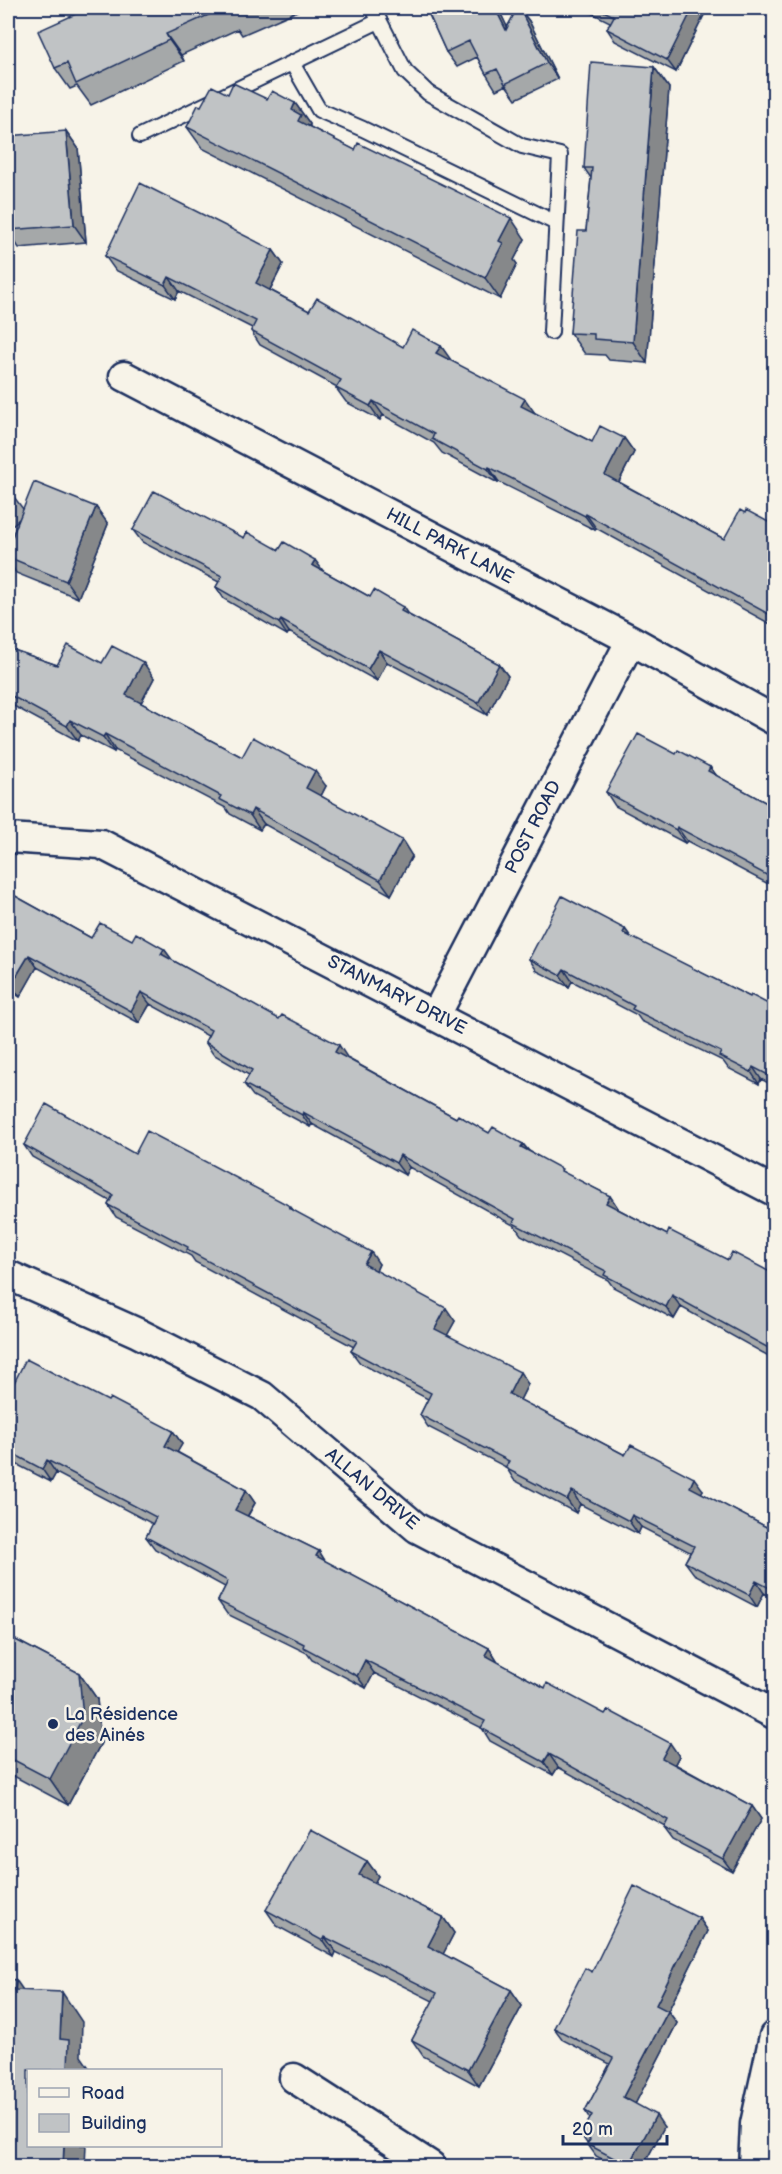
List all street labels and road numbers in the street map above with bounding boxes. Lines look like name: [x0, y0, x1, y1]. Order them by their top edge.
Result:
street label: HILL PARK LANE: [383, 504, 517, 589]
street label: POST ROAD: [501, 777, 565, 877]
street label: STANMARY DRIVE: [324, 951, 470, 1039]
street label: ALLAN DRIVE: [321, 1444, 423, 1534]

